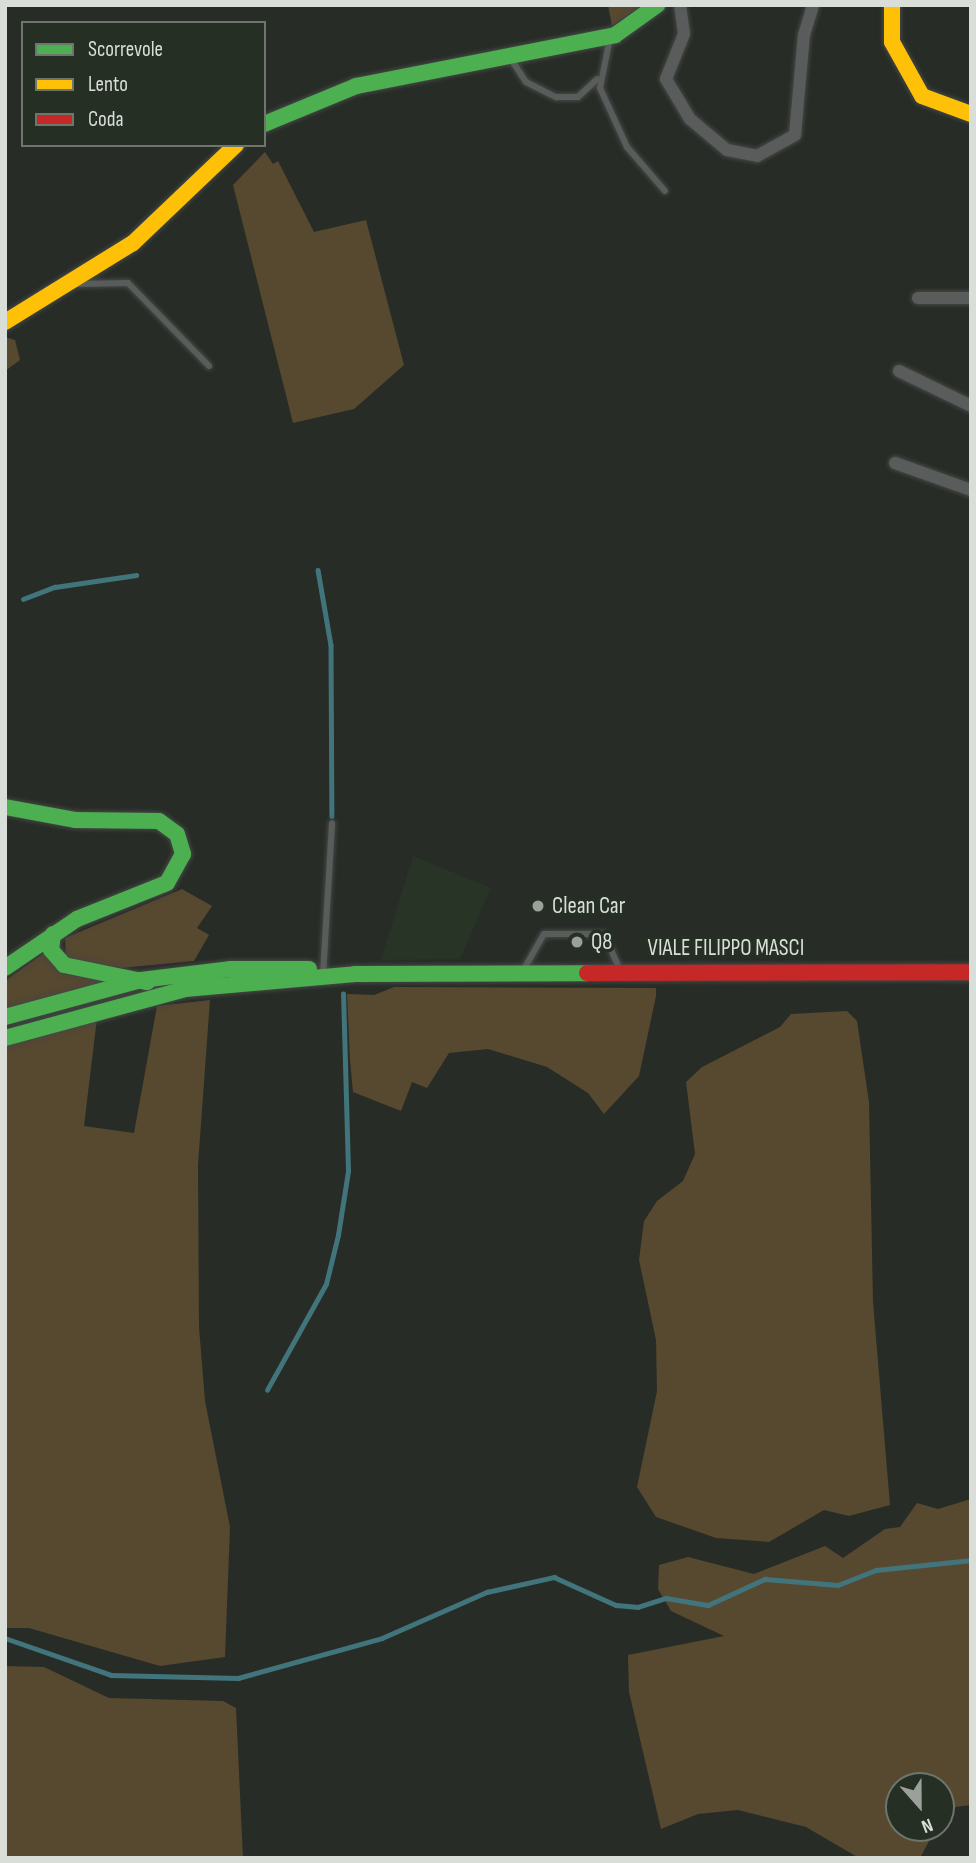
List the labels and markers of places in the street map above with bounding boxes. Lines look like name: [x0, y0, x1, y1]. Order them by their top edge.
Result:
place label: Clean Car: [552, 892, 625, 920]
marker: Clean Car: [530, 898, 546, 914]
place label: Q8: [591, 928, 612, 956]
marker: Q8: [569, 934, 585, 950]

